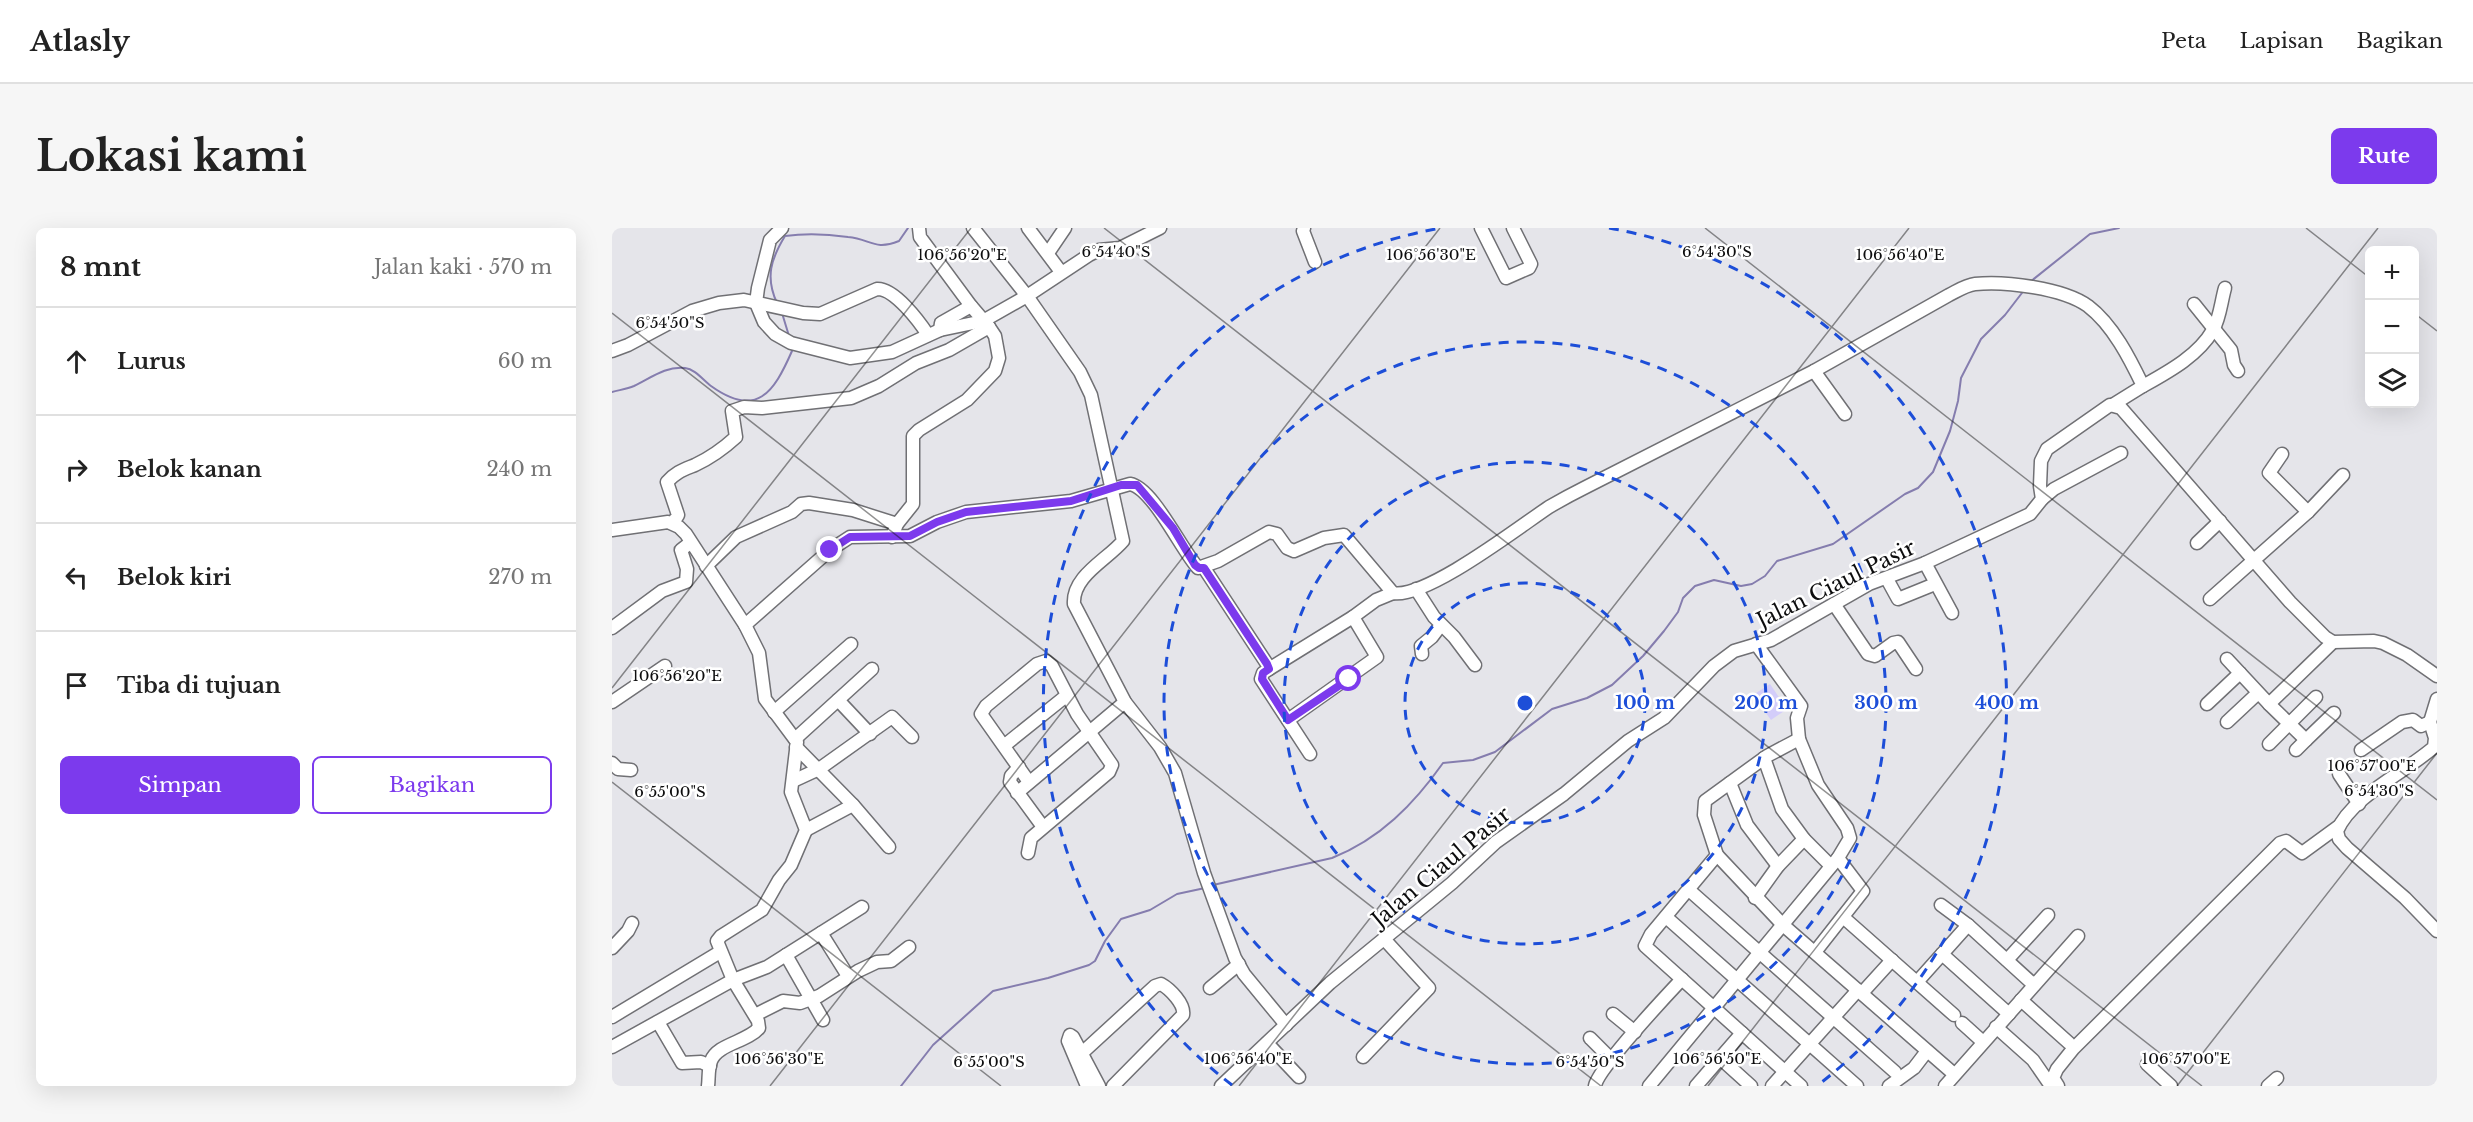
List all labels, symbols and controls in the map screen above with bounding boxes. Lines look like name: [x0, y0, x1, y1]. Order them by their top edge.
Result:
text: Atlasly: [30, 24, 130, 59]
text: Peta: [2161, 28, 2207, 54]
text: Lapisan: [2240, 28, 2323, 54]
text: Bagikan: [2356, 28, 2443, 54]
button: Rute: [2331, 128, 2437, 184]
text: Lokasi kami: [36, 130, 307, 182]
text: 6°54'40"S: [1082, 242, 1150, 261]
text: 6°54'30"S: [1682, 242, 1752, 261]
text: 106°56'20"E: [917, 245, 1007, 264]
text: 106°56'30"E: [1386, 245, 1476, 264]
text: 106°56'40"E: [1856, 245, 1944, 264]
map controls: [2365, 246, 2419, 408]
button: +: [2365, 246, 2419, 300]
text: 8 mnt: [60, 251, 141, 283]
text: Jalan kaki · 570 m: [374, 255, 552, 279]
button: −: [2365, 300, 2419, 354]
text: 6°54'50"S: [636, 313, 704, 332]
icon: ahead: [60, 345, 93, 378]
text: Lurus: [117, 348, 186, 375]
text: 60 m: [498, 349, 552, 373]
button: layers: [2365, 354, 2419, 408]
icon: right: [60, 453, 93, 486]
text: Belok kanan: [117, 456, 262, 483]
text: 240 m: [487, 457, 552, 481]
street label: Jalan Ciaul Pasir: [1750, 534, 1920, 635]
route end: [816, 536, 842, 562]
icon: left: [60, 561, 93, 594]
text: Belok kiri: [117, 564, 231, 591]
text: 270 m: [488, 565, 552, 589]
route start: [1335, 665, 1361, 691]
text: 106°56'20"E: [632, 666, 722, 685]
icon: arrive: [60, 669, 93, 702]
text: Tiba di tujuan: [117, 672, 281, 699]
text: 100 m: [1615, 692, 1675, 714]
text: 200 m: [1734, 692, 1798, 714]
text: 300 m: [1854, 692, 1918, 714]
text: 400 m: [1975, 692, 2039, 714]
centre of rings: [1515, 693, 1535, 713]
button: Simpan: [60, 756, 300, 814]
button: Bagikan: [312, 756, 552, 814]
text: 106°57'00"E: [2327, 756, 2417, 775]
text: 6°54'30"S: [2344, 781, 2414, 800]
text: 6°55'00"S: [634, 782, 706, 801]
street label: Jalan Ciaul Pasir: [1364, 801, 1516, 935]
text: 106°56'30"E: [734, 1049, 824, 1068]
text: 106°56'40"E: [1204, 1049, 1292, 1068]
text: 106°56'50"E: [1673, 1049, 1761, 1068]
text: 106°57'00"E: [2141, 1049, 2231, 1068]
text: 6°55'00"S: [953, 1052, 1025, 1071]
text: 6°54'50"S: [1556, 1052, 1624, 1071]

